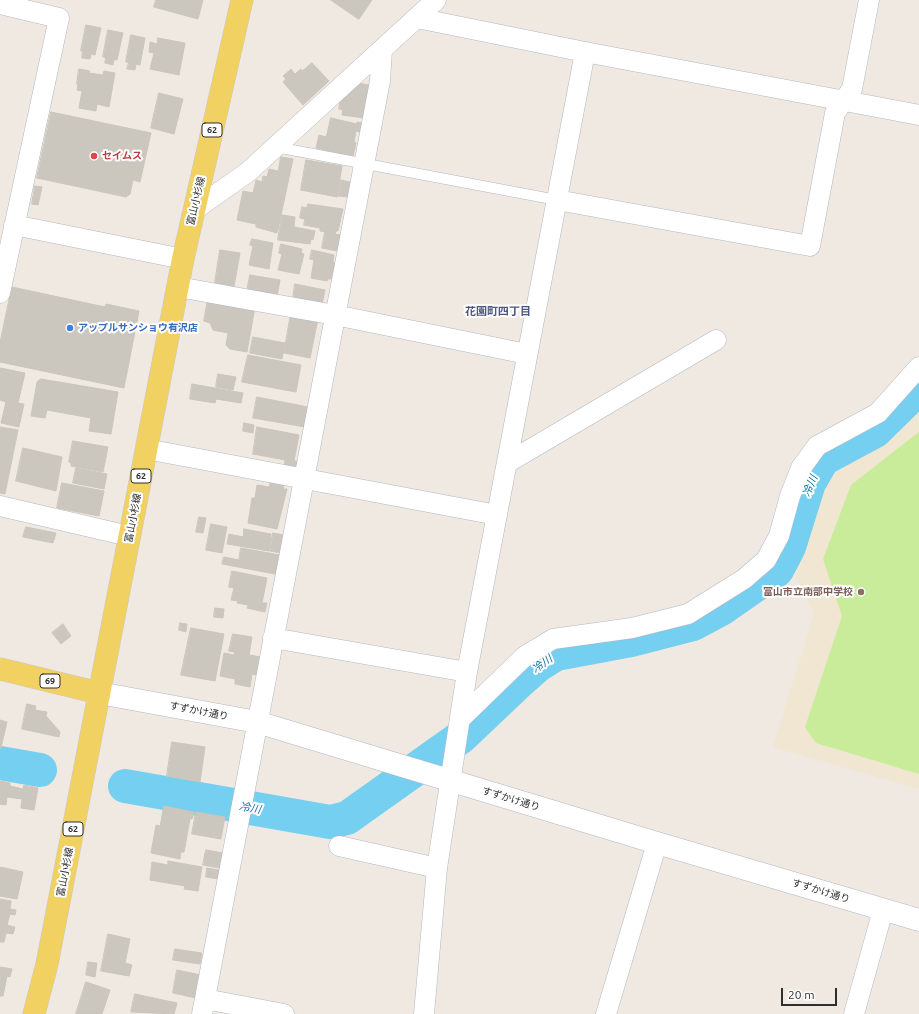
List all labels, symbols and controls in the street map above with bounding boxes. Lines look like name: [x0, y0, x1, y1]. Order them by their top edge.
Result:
road number: 62: [202, 123, 222, 137]
place label: セイムス: [102, 150, 142, 162]
marker: セイムス: [89, 151, 99, 161]
street label: 富山小杉線: [185, 175, 207, 227]
district label: 花園町四丁目: [465, 304, 531, 318]
place label: アップルサンショウ有沢店: [78, 322, 198, 334]
marker: アップルサンショウ有沢店: [65, 323, 75, 333]
road number: 62: [131, 469, 151, 483]
water label: 冷川: [800, 473, 820, 499]
street label: 富山小杉線: [122, 492, 144, 544]
place label: 富山市立南部中学校: [763, 586, 853, 598]
marker: 富山市立南部中学校: [856, 587, 866, 597]
water label: 冷川: [529, 652, 555, 676]
road number: 69: [40, 674, 60, 688]
street label: すずかけ通り: [168, 699, 230, 723]
street label: すずかけ通り: [481, 784, 541, 814]
water label: 冷川: [238, 800, 262, 816]
road number: 62: [63, 822, 83, 836]
street label: 富山小杉線: [54, 846, 76, 898]
street label: すずかけ通り: [791, 876, 851, 906]
scale bar: [783, 980, 839, 1006]
text: 20 m: [788, 988, 815, 1001]

